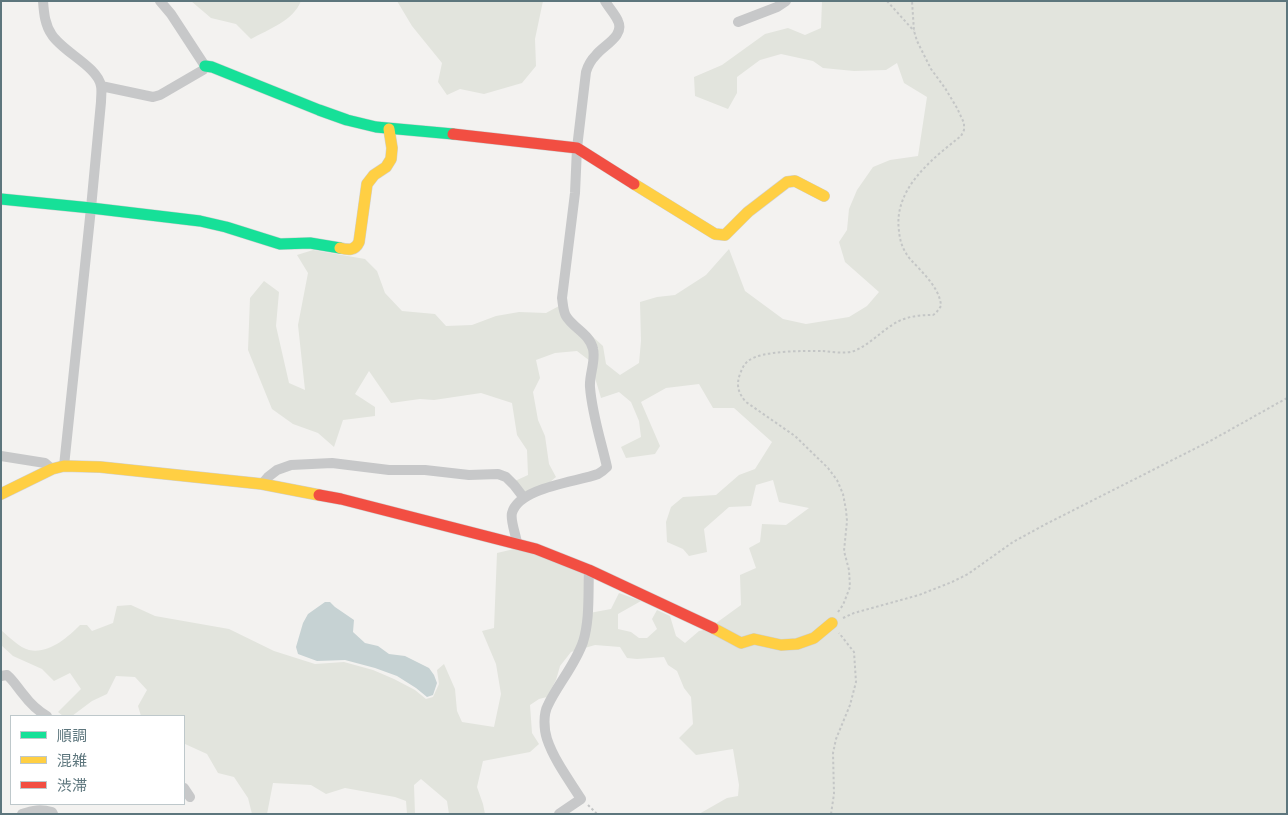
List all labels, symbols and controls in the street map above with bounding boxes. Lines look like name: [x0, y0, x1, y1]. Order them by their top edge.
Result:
legend: [10, 715, 185, 805]
text: 順調: [57, 727, 87, 745]
text: 混雑: [57, 752, 87, 770]
text: 渋滞: [57, 777, 87, 795]

